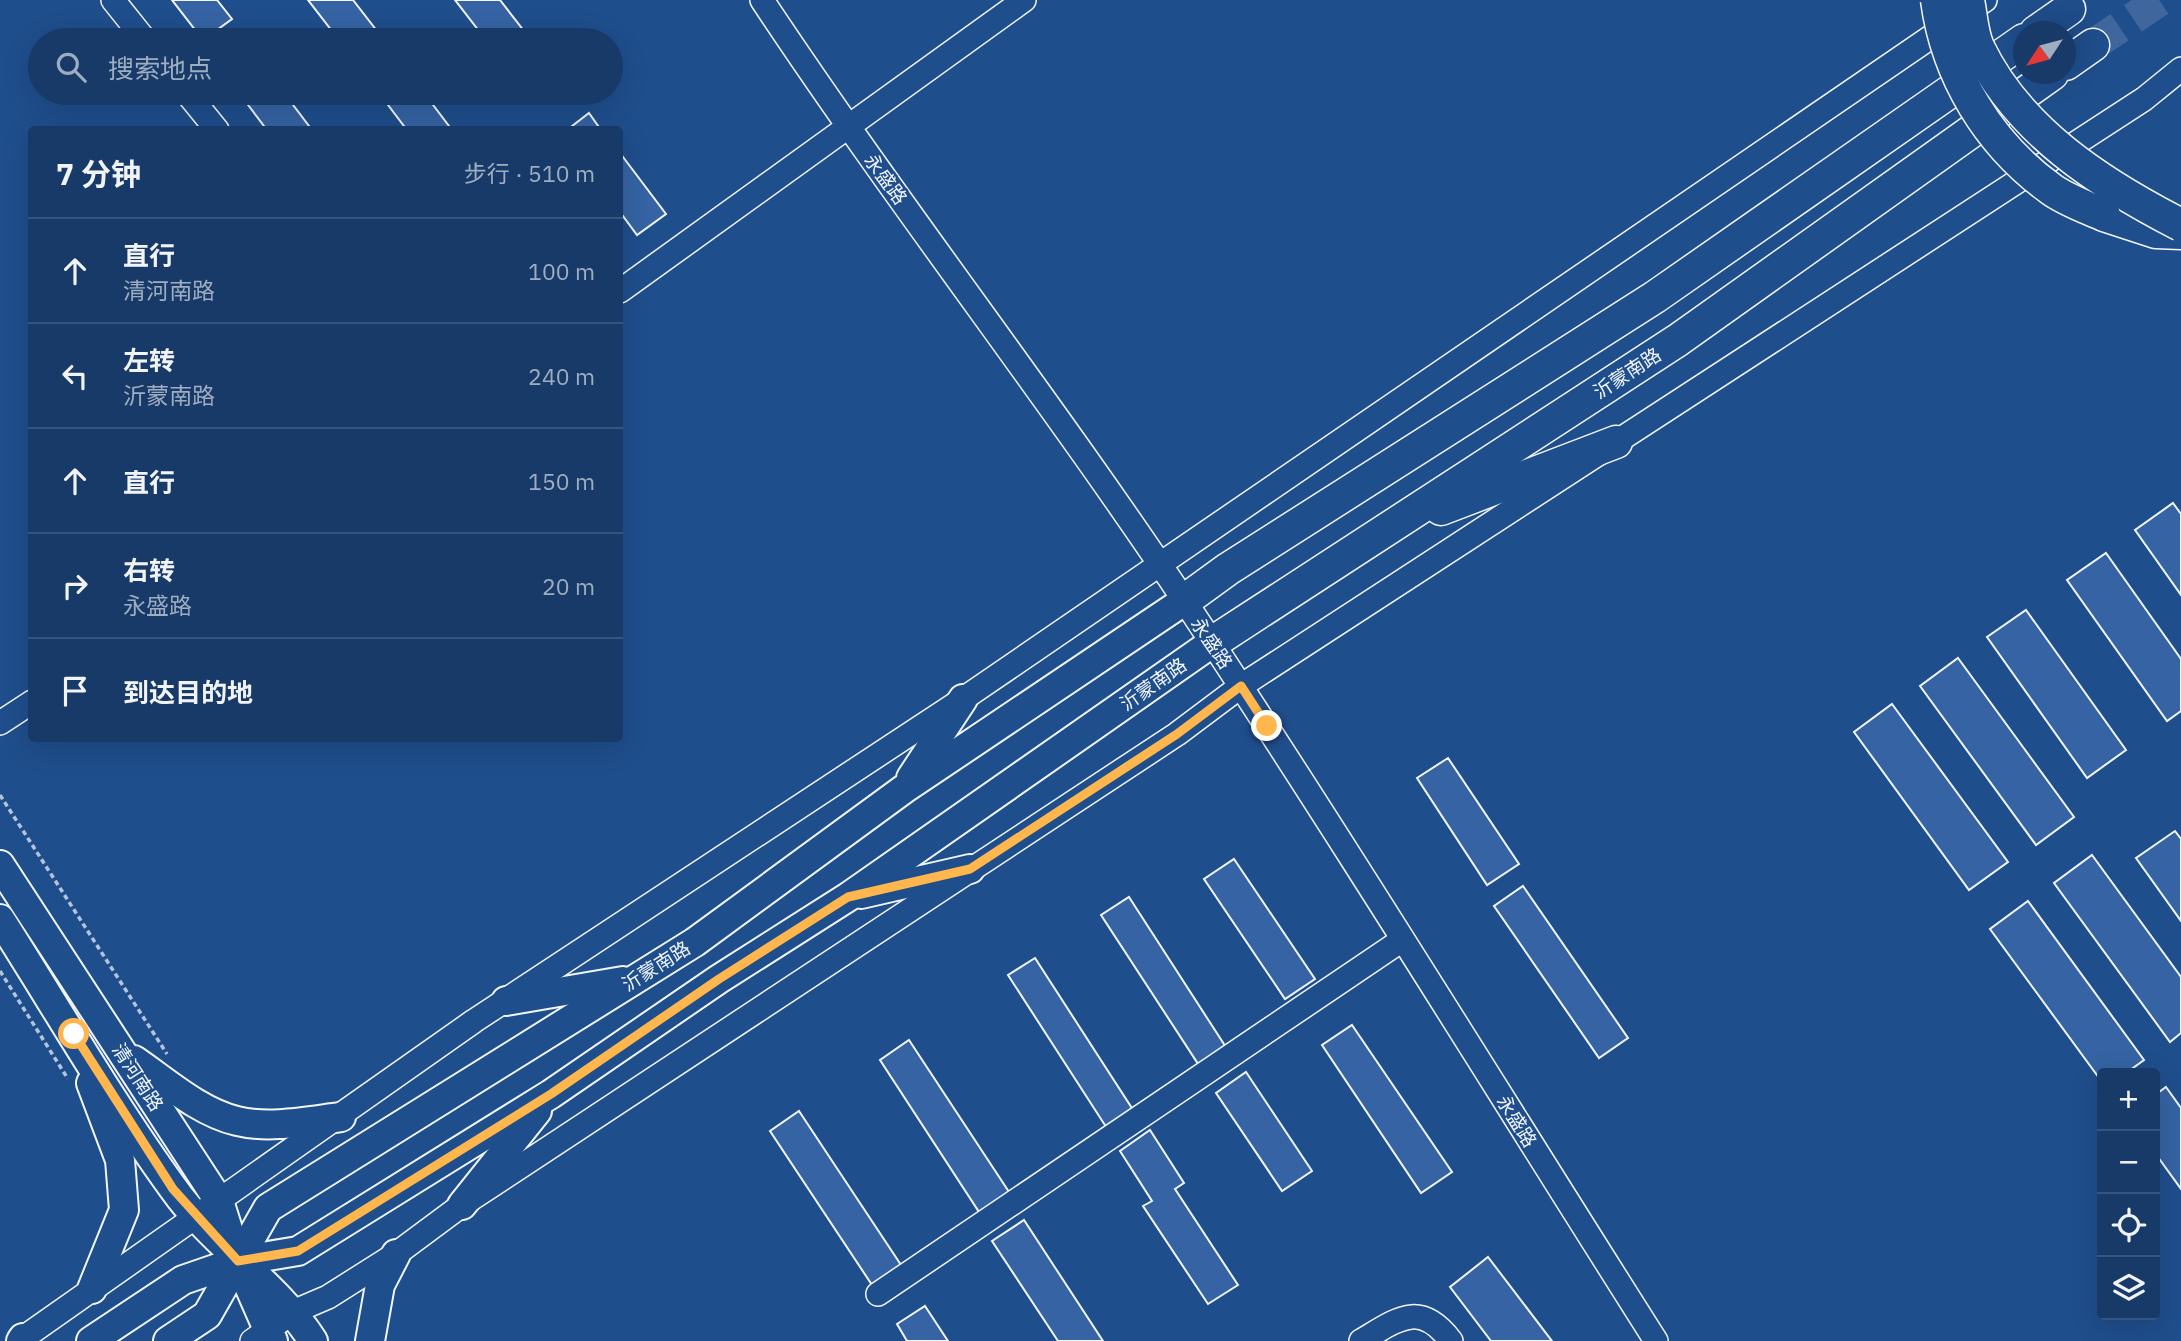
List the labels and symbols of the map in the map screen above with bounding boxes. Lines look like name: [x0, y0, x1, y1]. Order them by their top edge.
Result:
north arrow: [2013, 21, 2076, 84]
street label: 永盛路: [860, 149, 912, 209]
street label: 沂蒙南路: [1589, 342, 1665, 404]
street label: 永盛路: [1186, 613, 1238, 673]
street label: 沂蒙南路: [1115, 652, 1191, 716]
route end: [1251, 710, 1282, 741]
street label: 沂蒙南路: [617, 936, 695, 996]
route start: [58, 1018, 89, 1049]
street label: 清河南路: [107, 1039, 169, 1115]
street label: 永盛路: [1492, 1090, 1542, 1152]

